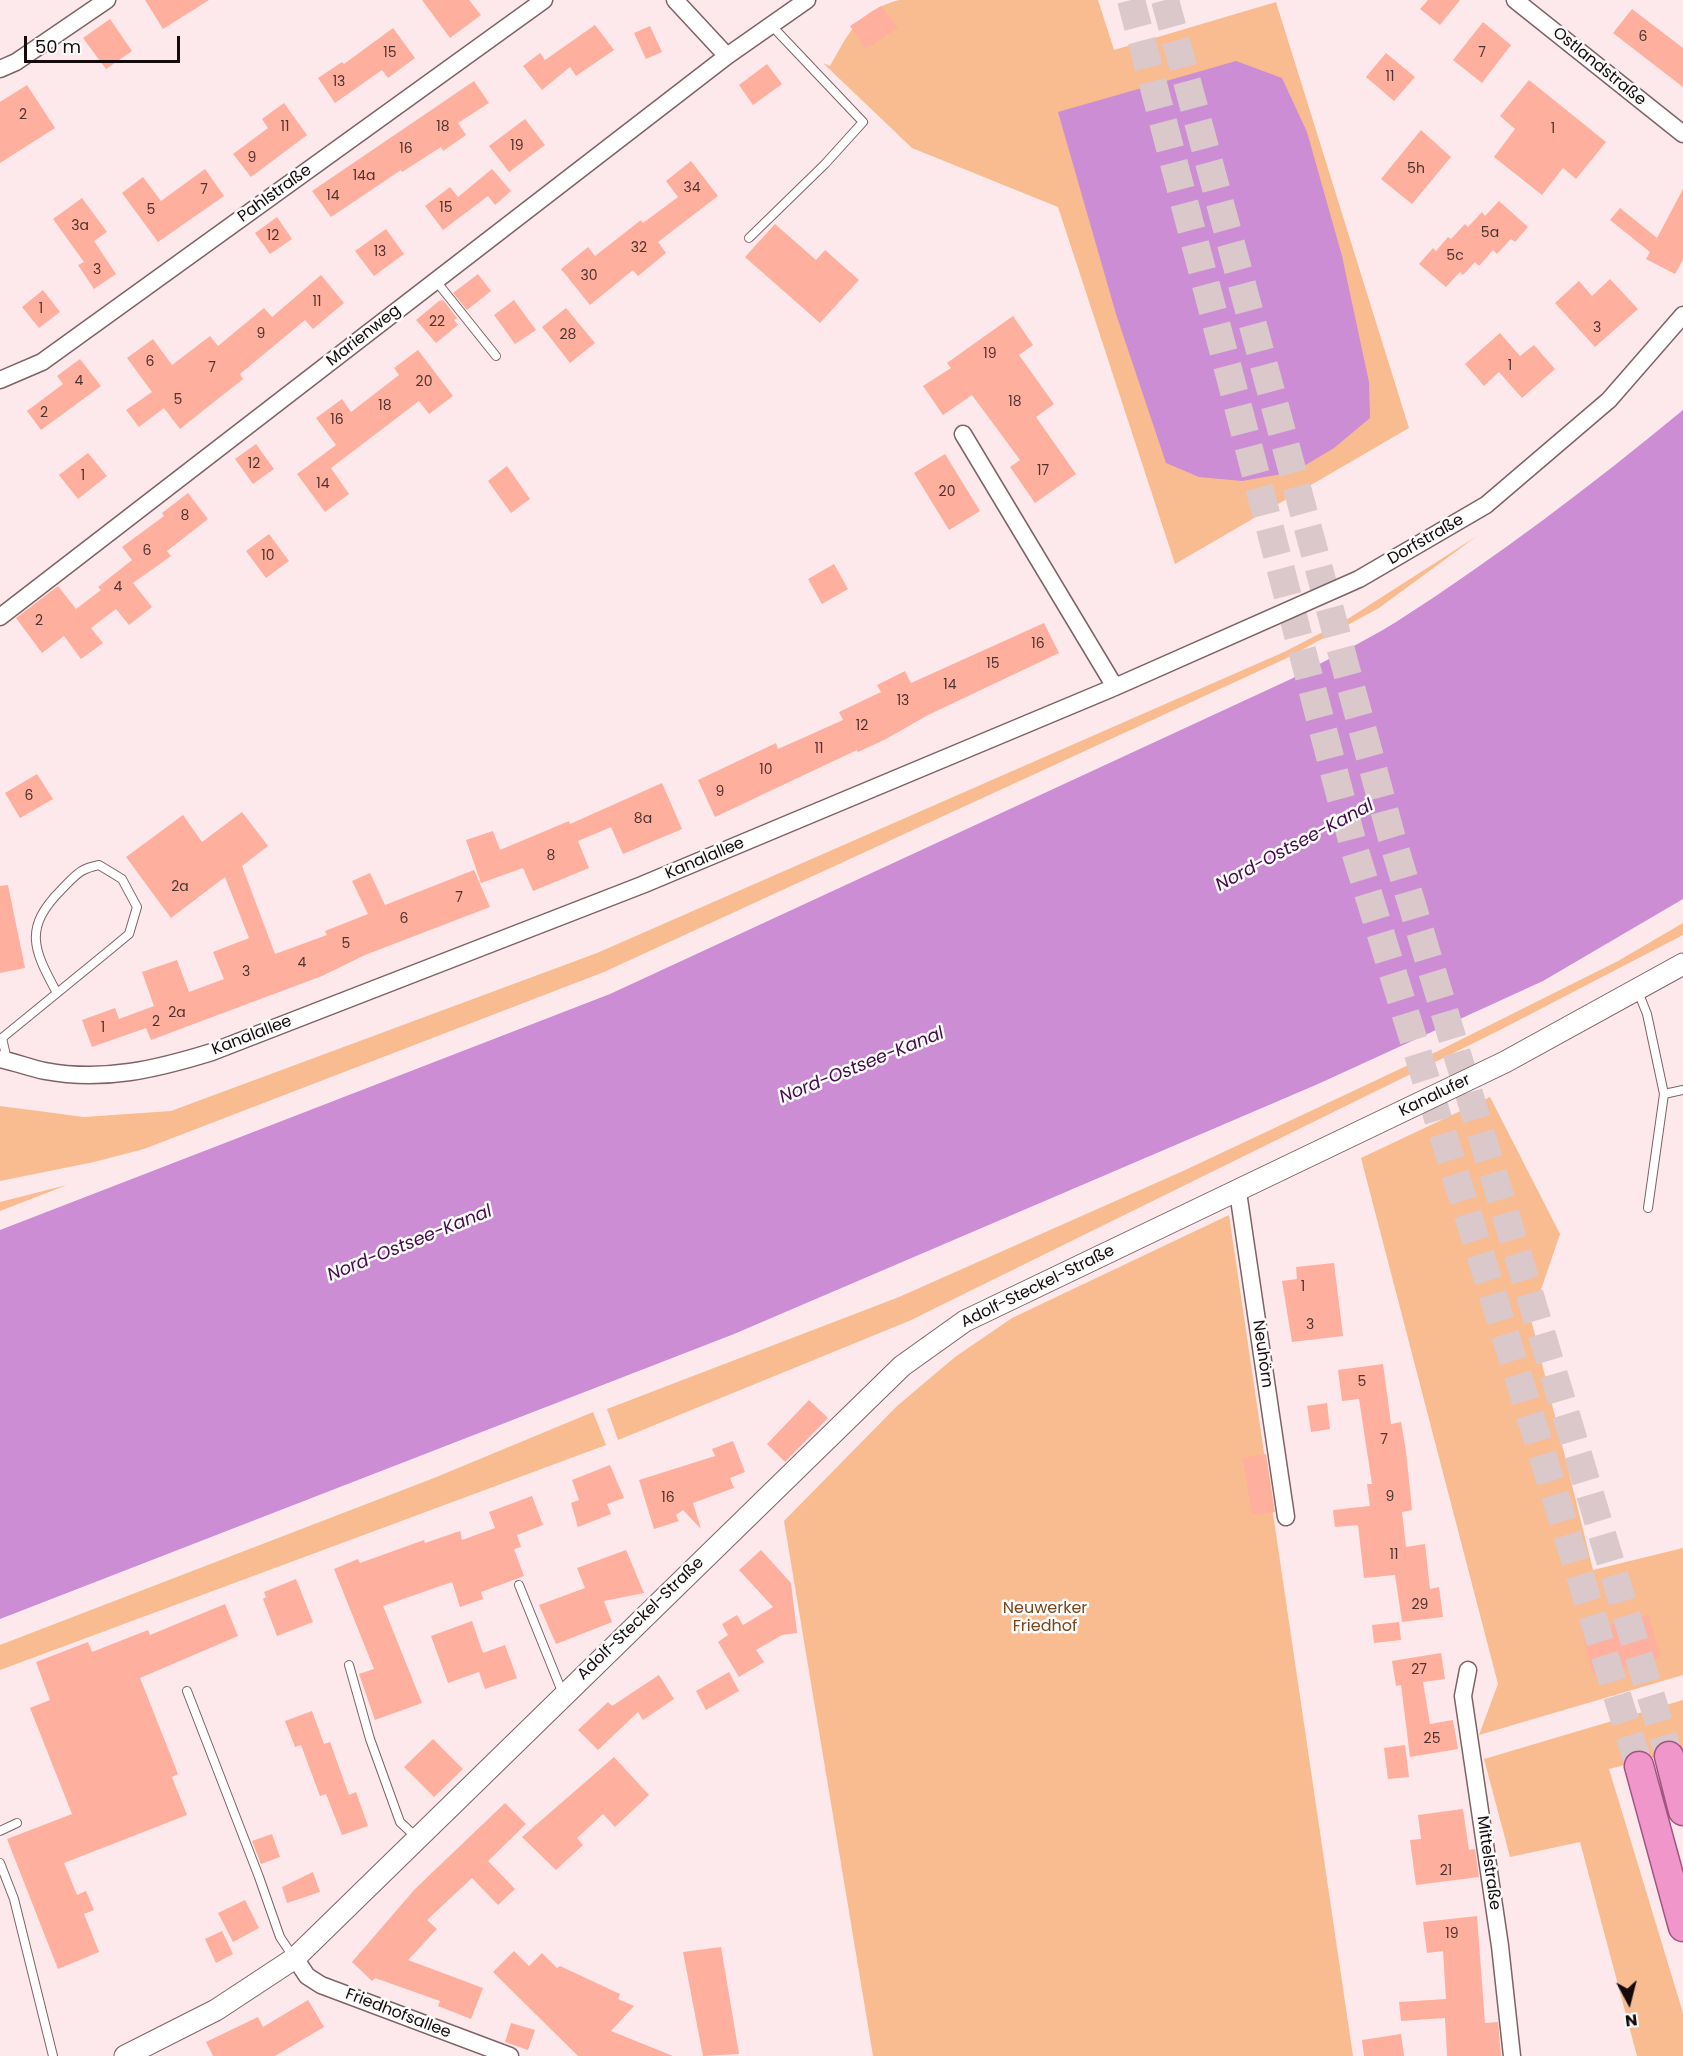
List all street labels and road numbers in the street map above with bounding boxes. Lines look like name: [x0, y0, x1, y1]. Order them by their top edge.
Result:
street label: Ostlandstraße: [1549, 24, 1649, 110]
street label: Pahlstraße: [235, 161, 315, 227]
street label: Marienweg: [323, 301, 405, 371]
street label: Dorfstraße: [1385, 511, 1467, 569]
street label: Kanalallee: [663, 834, 747, 884]
street label: Kanalallee: [209, 1012, 295, 1060]
street label: Kanalufer: [1396, 1071, 1474, 1121]
street label: Adolf-Steckel-Straße: [958, 1241, 1118, 1333]
street label: Neuhörn: [1248, 1319, 1276, 1389]
street label: Adolf-Steckel-Straße: [574, 1554, 708, 1684]
street label: Mittelstraße: [1472, 1815, 1504, 1911]
street label: Friedhofsallee: [343, 1985, 453, 2043]

